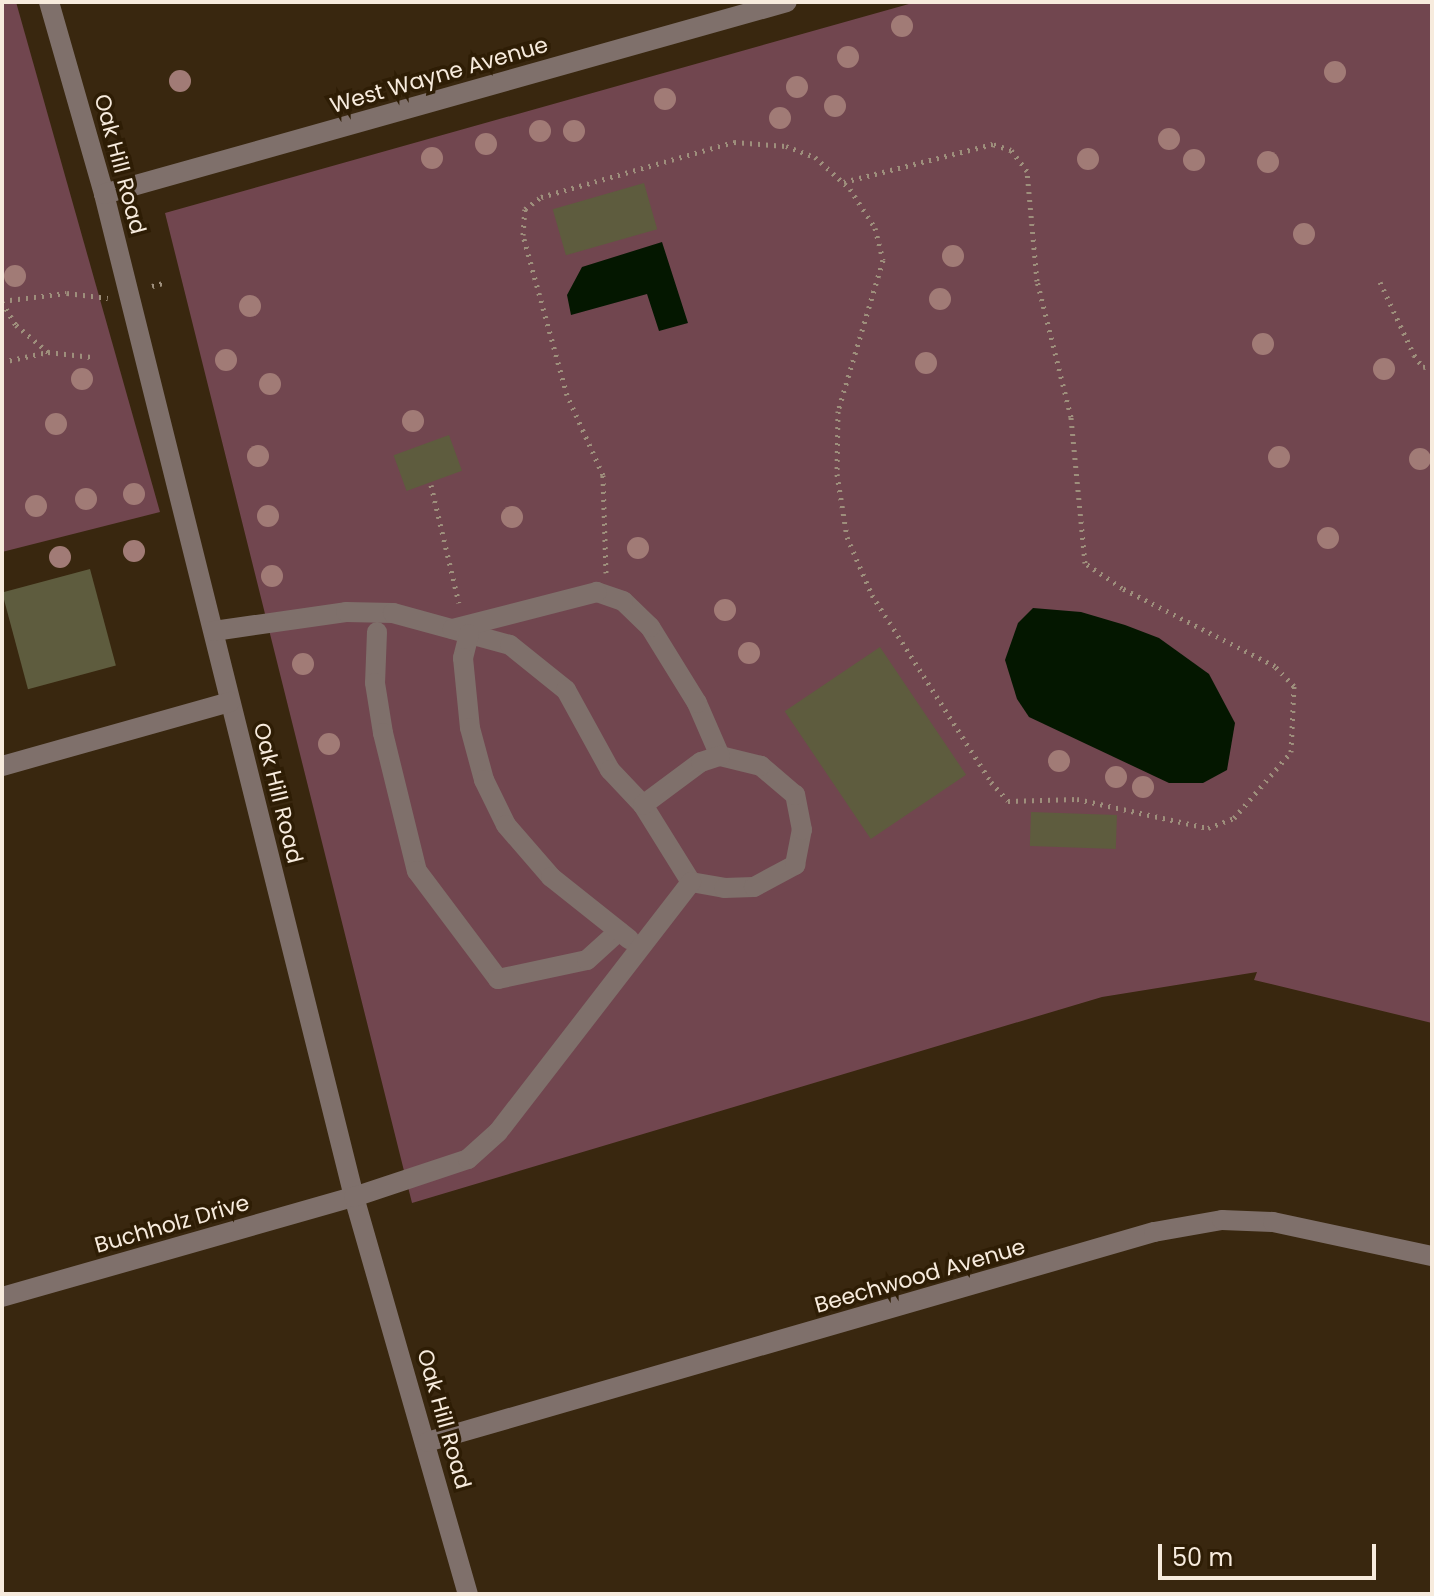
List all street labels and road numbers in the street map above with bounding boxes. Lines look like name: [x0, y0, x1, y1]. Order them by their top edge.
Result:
street label: West Wayne Avenue: [327, 31, 551, 119]
street label: Oak Hill Road: [89, 91, 151, 237]
street label: Oak Hill Road: [248, 720, 308, 866]
street label: Buchholz Drive: [92, 1189, 252, 1259]
street label: Beechwood Avenue: [812, 1233, 1028, 1319]
street label: Oak Hill Road: [411, 1346, 477, 1492]

